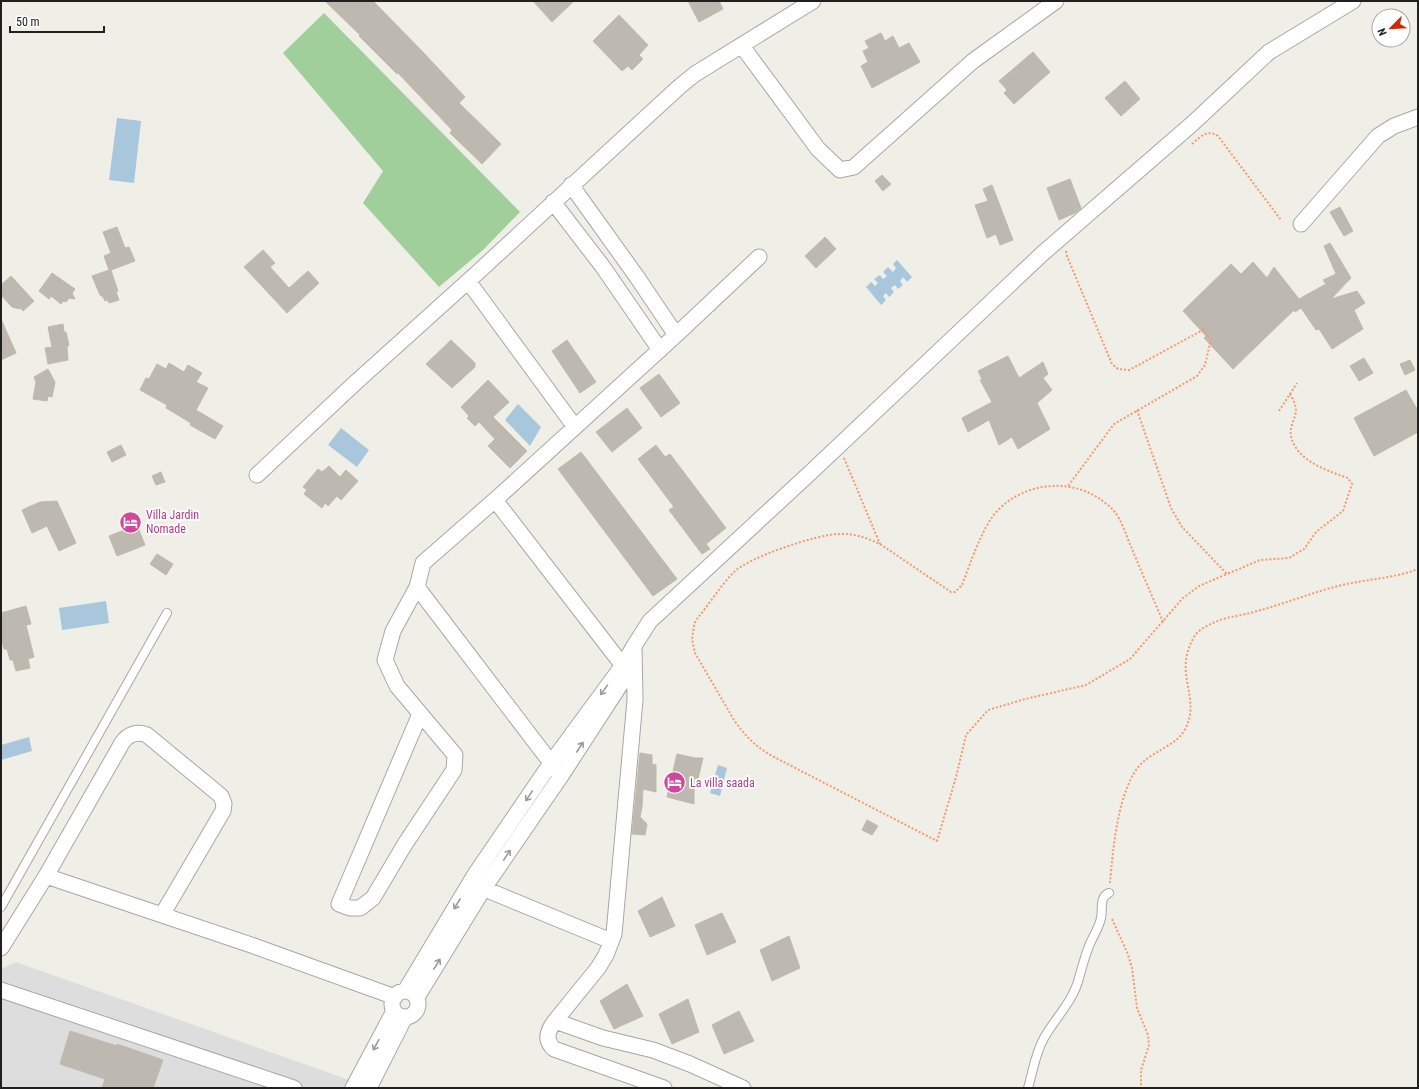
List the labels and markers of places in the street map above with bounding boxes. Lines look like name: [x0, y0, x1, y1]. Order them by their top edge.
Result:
place label: Villa Jardin Nomade: [146, 508, 199, 536]
hotel icon: Villa Jardin Nomade: [117, 509, 143, 535]
hotel icon: La villa saada: [661, 770, 687, 796]
place label: La villa saada: [690, 776, 755, 790]

